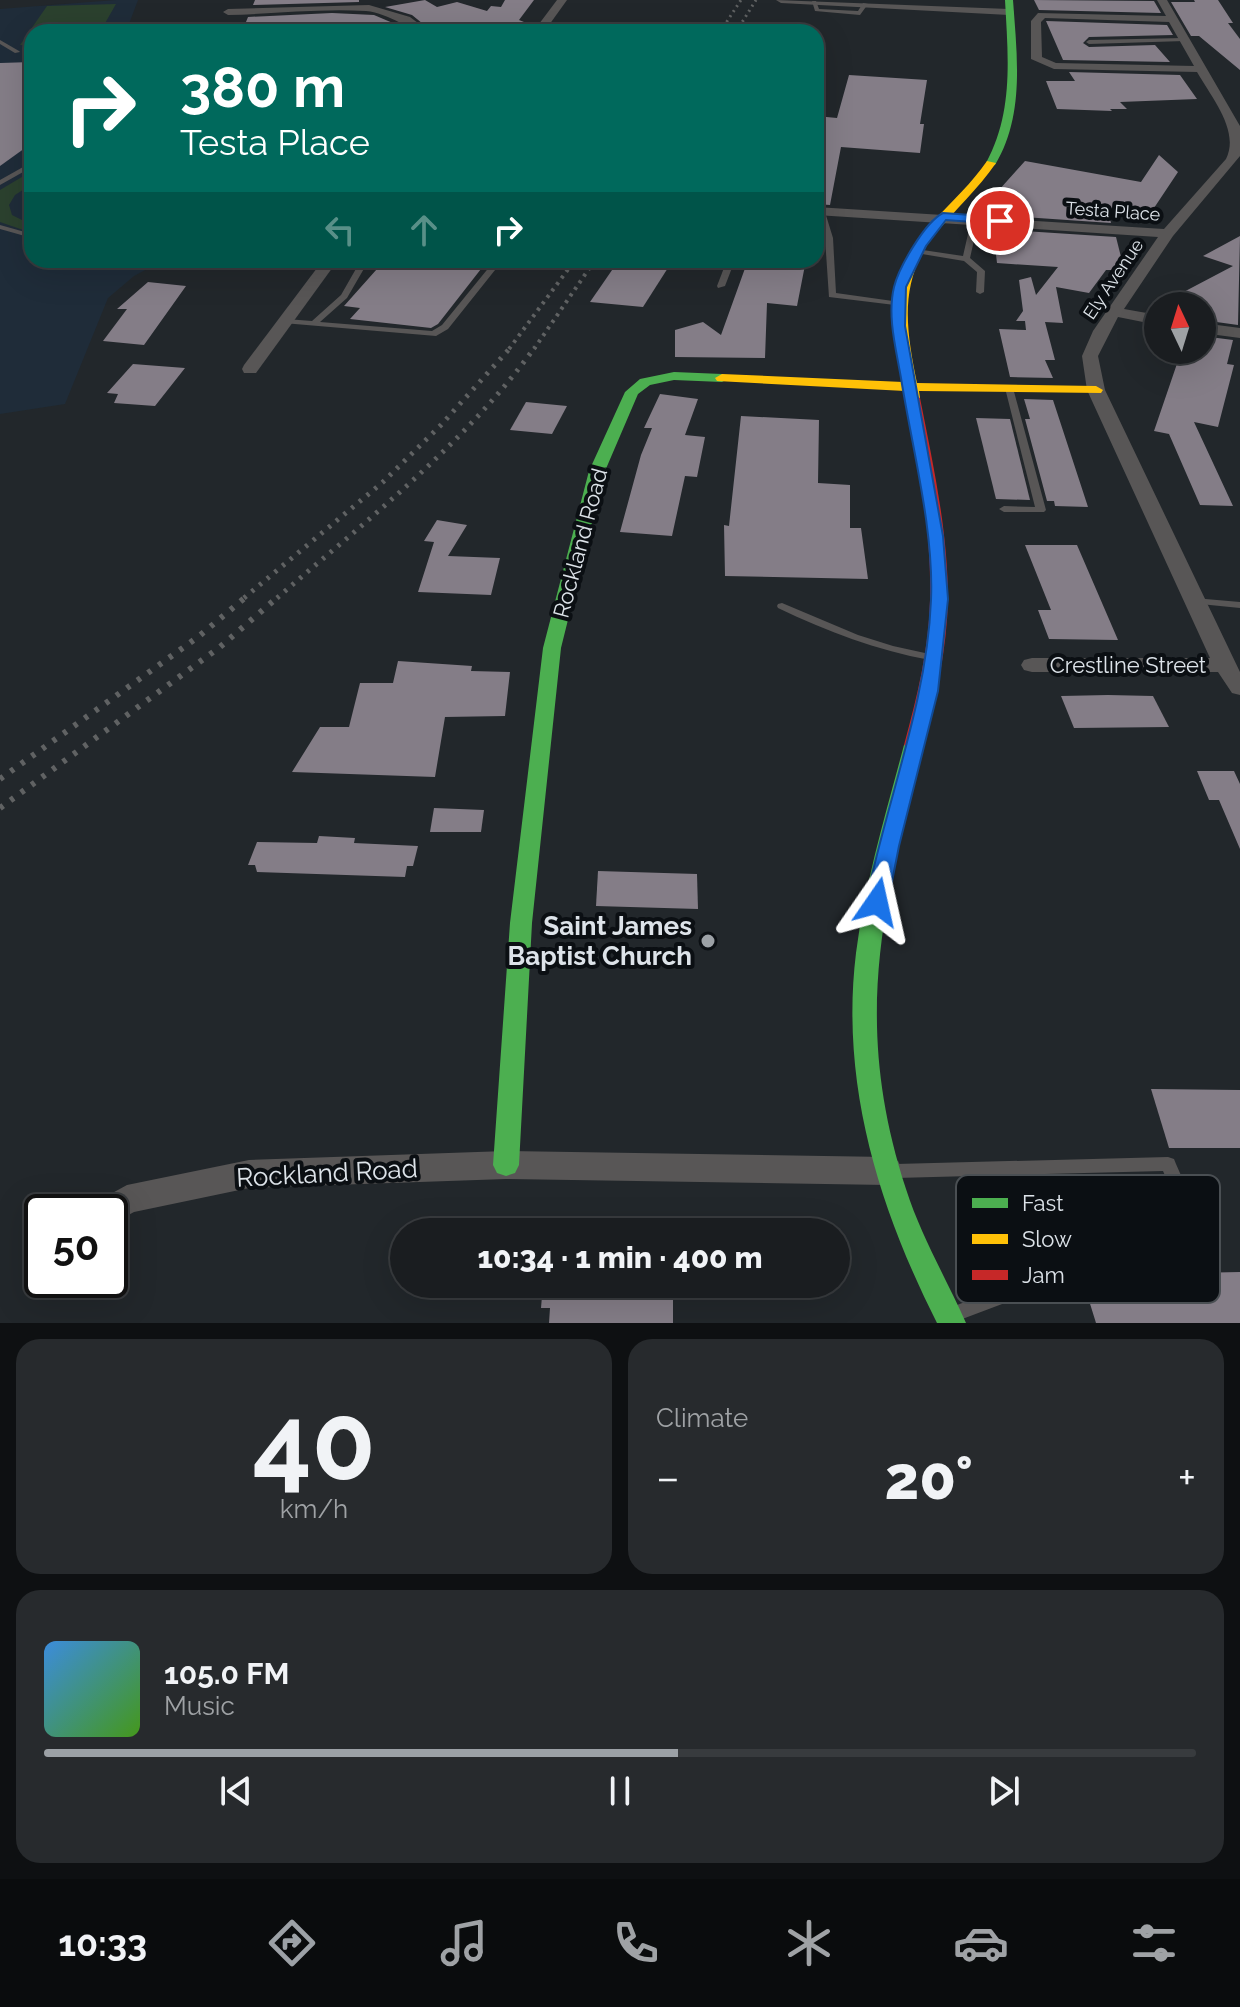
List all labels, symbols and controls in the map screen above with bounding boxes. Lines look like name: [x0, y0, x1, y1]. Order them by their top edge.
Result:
text: 380 m: [180, 54, 345, 120]
icon: right: [48, 56, 152, 160]
text: Testa Place: [180, 121, 370, 163]
pin: [966, 187, 1034, 255]
street label: Testa Place: [1065, 197, 1162, 225]
icon: arrive: [978, 199, 1022, 243]
icon: left: [318, 208, 362, 252]
icon: ahead: [402, 208, 446, 252]
icon: right: [486, 208, 530, 252]
street label: Ely Avenue: [1079, 235, 1148, 323]
north arrow: [1144, 292, 1216, 364]
map controls: [1144, 292, 1216, 364]
street label: Rockland Road: [548, 465, 612, 621]
street label: Crestline Street: [1050, 652, 1207, 678]
position arrow: [835, 860, 919, 944]
place label: Saint James Baptist Church: [508, 911, 692, 971]
marker: Saint James Baptist Church: [699, 932, 717, 950]
street label: Rockland Road: [236, 1153, 418, 1193]
legend: [956, 1175, 1220, 1303]
text: Fast: [1022, 1190, 1064, 1216]
speed limit sign: 50: [24, 1194, 128, 1298]
text: Slow: [1022, 1226, 1072, 1252]
text: 10:34 · 1 min · 400 m: [477, 1240, 763, 1275]
text: Jam: [1022, 1262, 1065, 1288]
text: 40: [252, 1381, 376, 1503]
text: Climate: [656, 1403, 748, 1433]
text: 20°: [885, 1443, 973, 1513]
text: −: [656, 1452, 680, 1503]
text: +: [1178, 1452, 1196, 1503]
text: km/h: [280, 1494, 348, 1524]
text: 105.0 FM: [164, 1656, 289, 1691]
text: Music: [164, 1691, 235, 1721]
icon: previous: [214, 1769, 258, 1813]
icon: pause: [598, 1769, 642, 1813]
icon: next: [982, 1769, 1026, 1813]
icon: directions: [264, 1915, 320, 1971]
icon: music: [436, 1915, 492, 1971]
icon: phone: [608, 1915, 664, 1971]
icon: climate: [781, 1915, 837, 1971]
icon: car: [953, 1915, 1009, 1971]
icon: filters: [1126, 1915, 1182, 1971]
text: 10:33: [58, 1922, 147, 1964]

